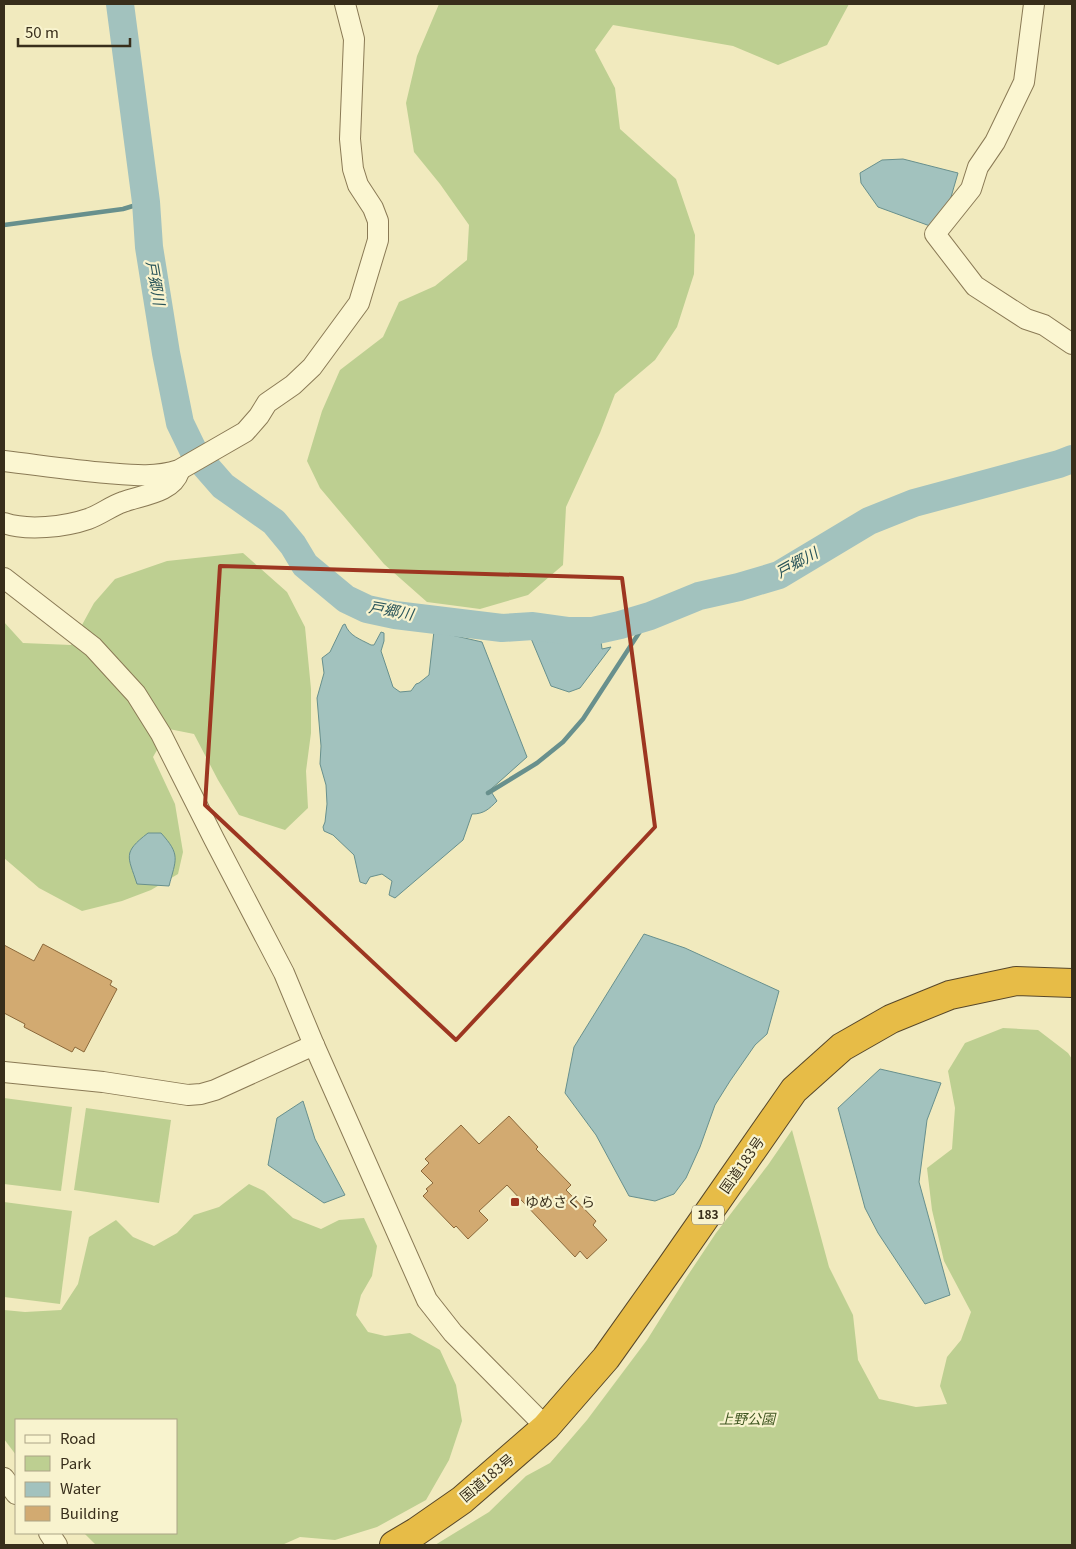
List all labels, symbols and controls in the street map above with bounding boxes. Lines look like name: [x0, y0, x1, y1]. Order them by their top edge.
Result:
scale bar: [18, 15, 130, 47]
text: 50 m: [25, 21, 59, 42]
water label: 戸郷川: [142, 259, 171, 309]
water label: 戸郷川: [771, 541, 823, 582]
water label: 戸郷川: [367, 595, 417, 624]
street label: 国道183号: [714, 1132, 768, 1197]
place label: ゆめさくら: [525, 1191, 595, 1211]
marker: ゆめさくら: [509, 1196, 521, 1208]
road number: 183: [692, 1206, 724, 1224]
park label: 上野公園: [719, 1408, 777, 1428]
legend: [15, 1419, 178, 1534]
text: Road: [60, 1427, 96, 1448]
street label: 国道183号: [455, 1449, 518, 1506]
text: Park: [60, 1452, 92, 1473]
text: Water: [60, 1477, 101, 1498]
text: Building: [60, 1502, 119, 1523]

